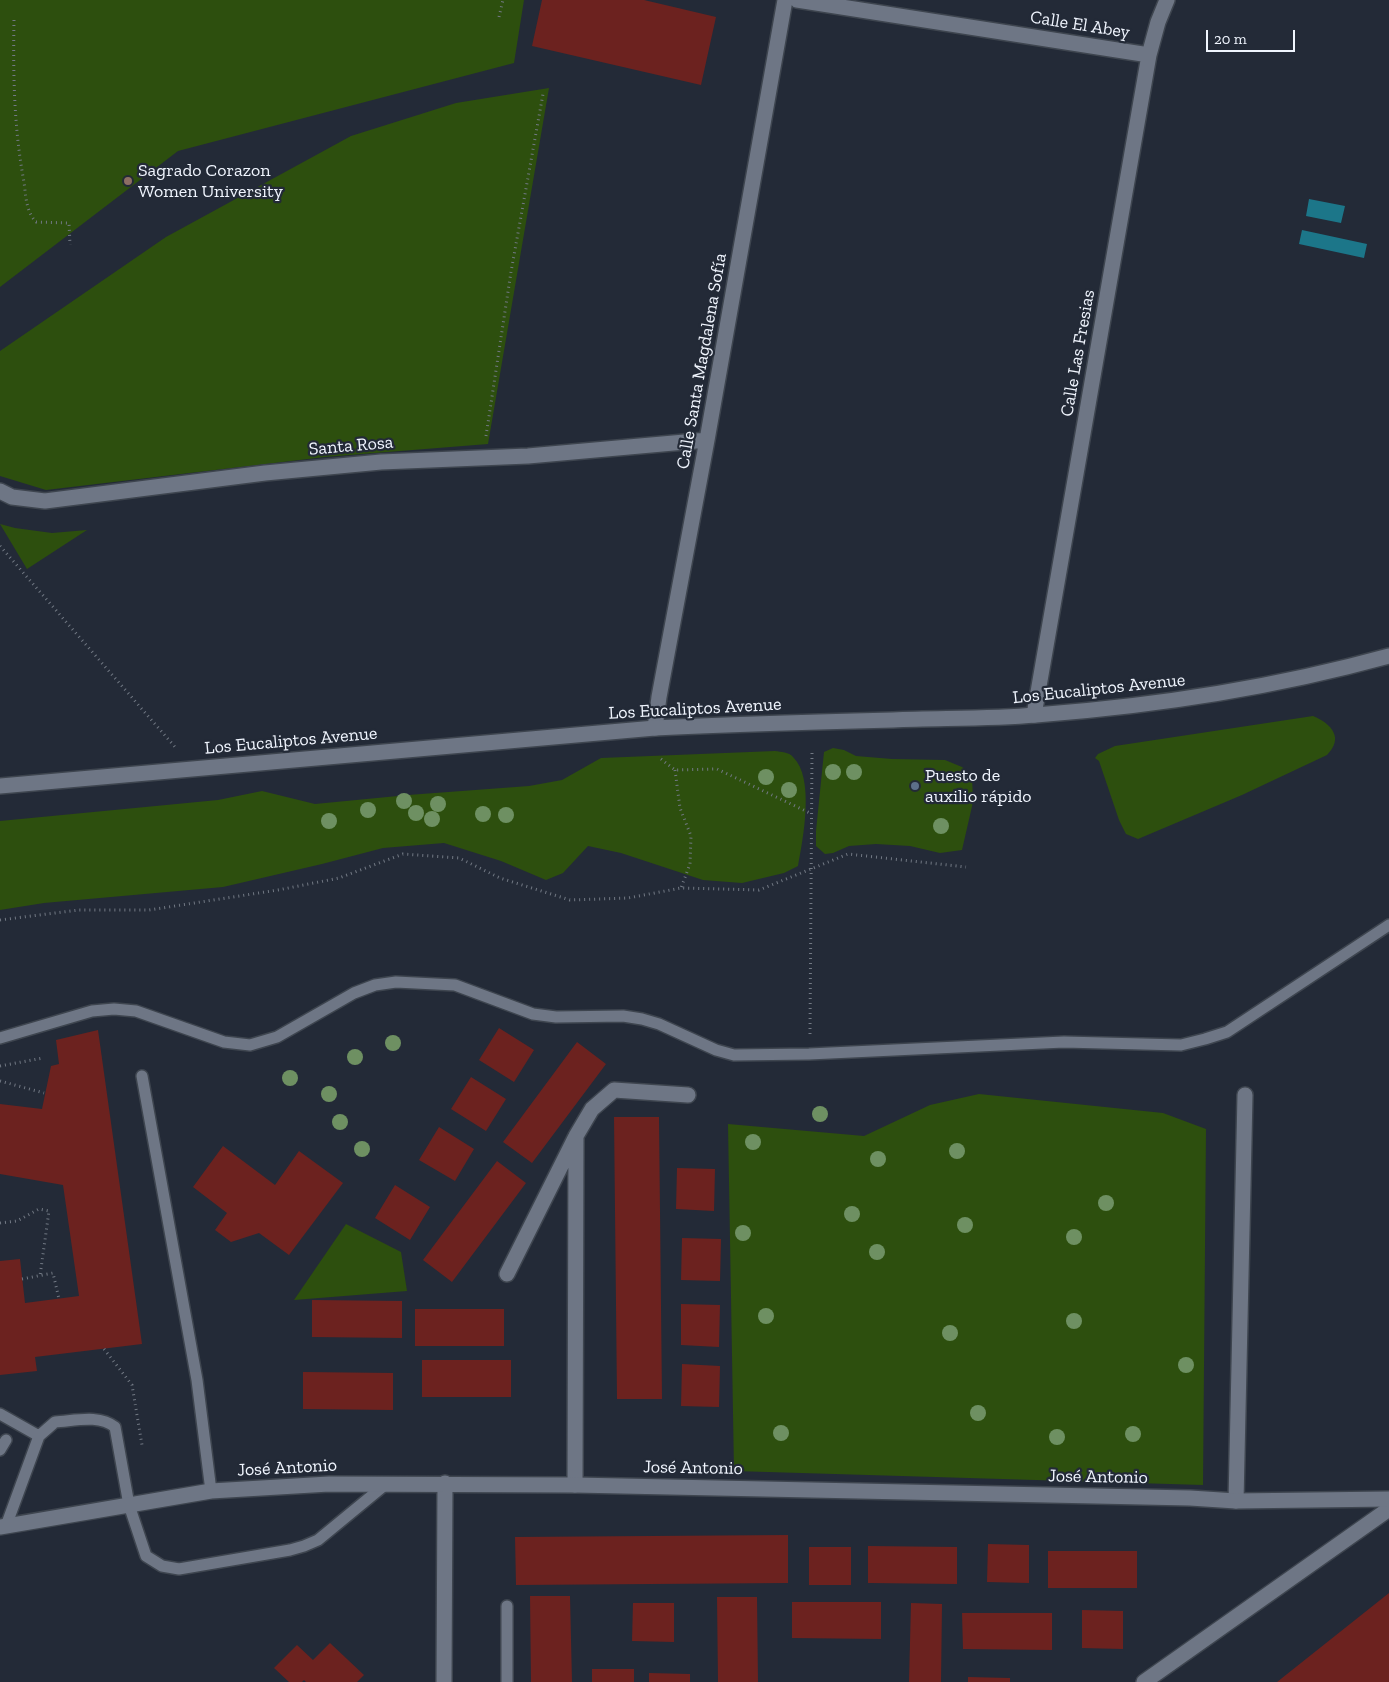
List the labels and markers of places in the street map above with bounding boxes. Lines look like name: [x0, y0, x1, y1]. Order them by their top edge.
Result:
place label: Sagrado Corazon Women University: [138, 160, 283, 202]
marker: Sagrado Corazon Women University: [122, 175, 134, 187]
place label: Puesto de auxilio rápido: [925, 765, 1032, 808]
marker: Puesto de auxilio rápido: [909, 780, 921, 792]

